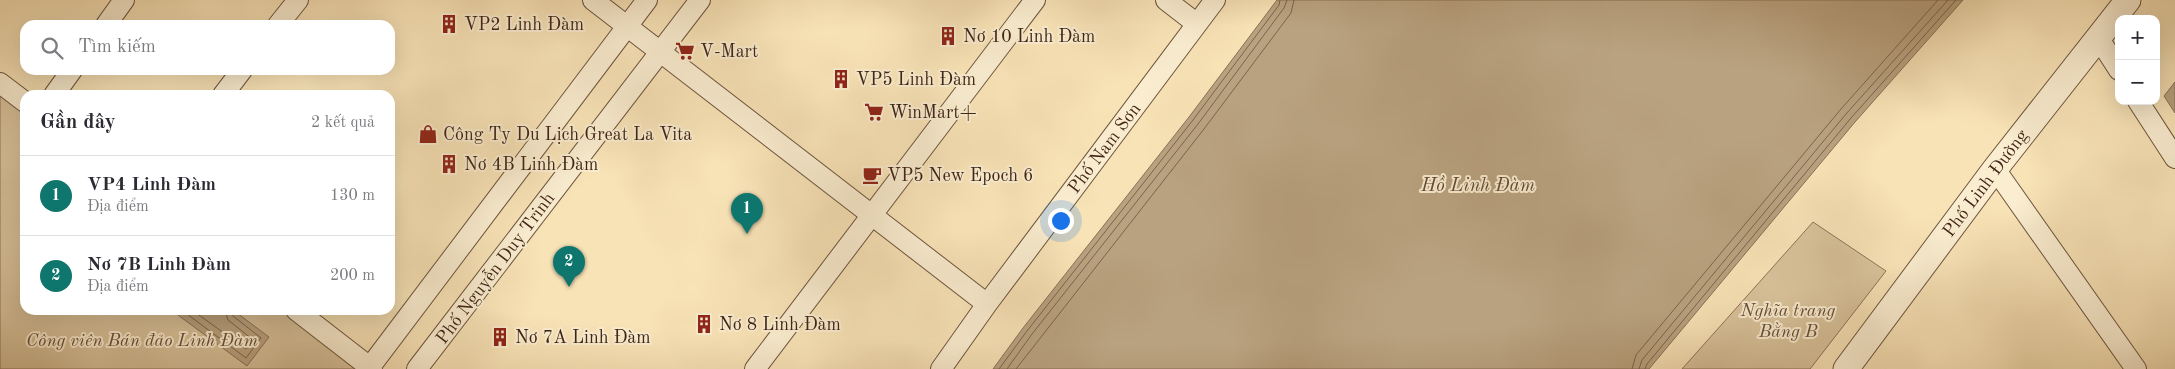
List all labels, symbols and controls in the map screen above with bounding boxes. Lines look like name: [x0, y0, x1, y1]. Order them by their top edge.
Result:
building icon: VP2 Linh Đàm: [438, 13, 460, 35]
map controls: [2115, 15, 2160, 105]
button: +: [2115, 15, 2160, 60]
place label: VP2 Linh Đàm: [464, 16, 584, 34]
search box: [20, 20, 395, 75]
building icon: Nơ 10 Linh Đàm: [937, 25, 959, 47]
place label: Nơ 10 Linh Đàm: [963, 28, 1095, 46]
icon: search: [38, 34, 66, 62]
text: Tìm kiếm: [78, 38, 156, 57]
supermarket icon: V-Mart: [674, 40, 696, 62]
place label: V-Mart: [700, 43, 758, 61]
button: −: [2115, 60, 2160, 105]
building icon: VP5 Linh Đàm: [830, 68, 852, 90]
place label: VP5 Linh Đàm: [856, 71, 976, 89]
street label: Phố Nam Sơn: [1064, 99, 1145, 197]
supermarket icon: WinMart+: [863, 101, 885, 123]
place label: WinMart+: [889, 104, 977, 122]
text: Gần đây: [40, 112, 116, 133]
text: 2 kết quả: [311, 115, 375, 131]
shop icon: Công Ty Du Lịch Great La Vita: [417, 123, 439, 145]
place label: Công Ty Du Lịch Great La Vita: [443, 126, 692, 144]
street label: Phố Linh Đường: [1939, 126, 2032, 241]
building icon: Nơ 4B Linh Đàm: [438, 153, 460, 175]
place label: Nơ 4B Linh Đàm: [464, 156, 598, 174]
cafe icon: VP5 New Epoch 6: [861, 164, 883, 186]
place label: VP5 New Epoch 6: [887, 167, 1034, 185]
water label: Hồ Linh Đàm: [1420, 175, 1535, 196]
text: VP4 Linh Đàm: [87, 176, 216, 195]
text: 1: [51, 188, 61, 204]
text: 130 m: [330, 188, 375, 204]
street label: Phố Nguyễn Duy Trinh: [432, 188, 559, 348]
pin: 1: [731, 193, 763, 234]
text: Địa điểm: [87, 199, 149, 215]
your location: [1048, 208, 1074, 234]
pin: 2: [553, 246, 585, 287]
text: Nơ 7B Linh Đàm: [87, 256, 231, 275]
text: 2: [51, 268, 61, 284]
text: 200 m: [330, 268, 375, 284]
text: Địa điểm: [87, 279, 149, 295]
park label: Nghĩa trang Bằng B: [1740, 302, 1836, 341]
building icon: Nơ 8 Linh Đàm: [693, 313, 715, 335]
place label: Nơ 8 Linh Đàm: [719, 316, 841, 334]
building icon: Nơ 7A Linh Đàm: [489, 326, 511, 348]
place label: Nơ 7A Linh Đàm: [515, 329, 651, 347]
park label: Công viên Bán đảo Linh Đàm: [26, 332, 258, 350]

